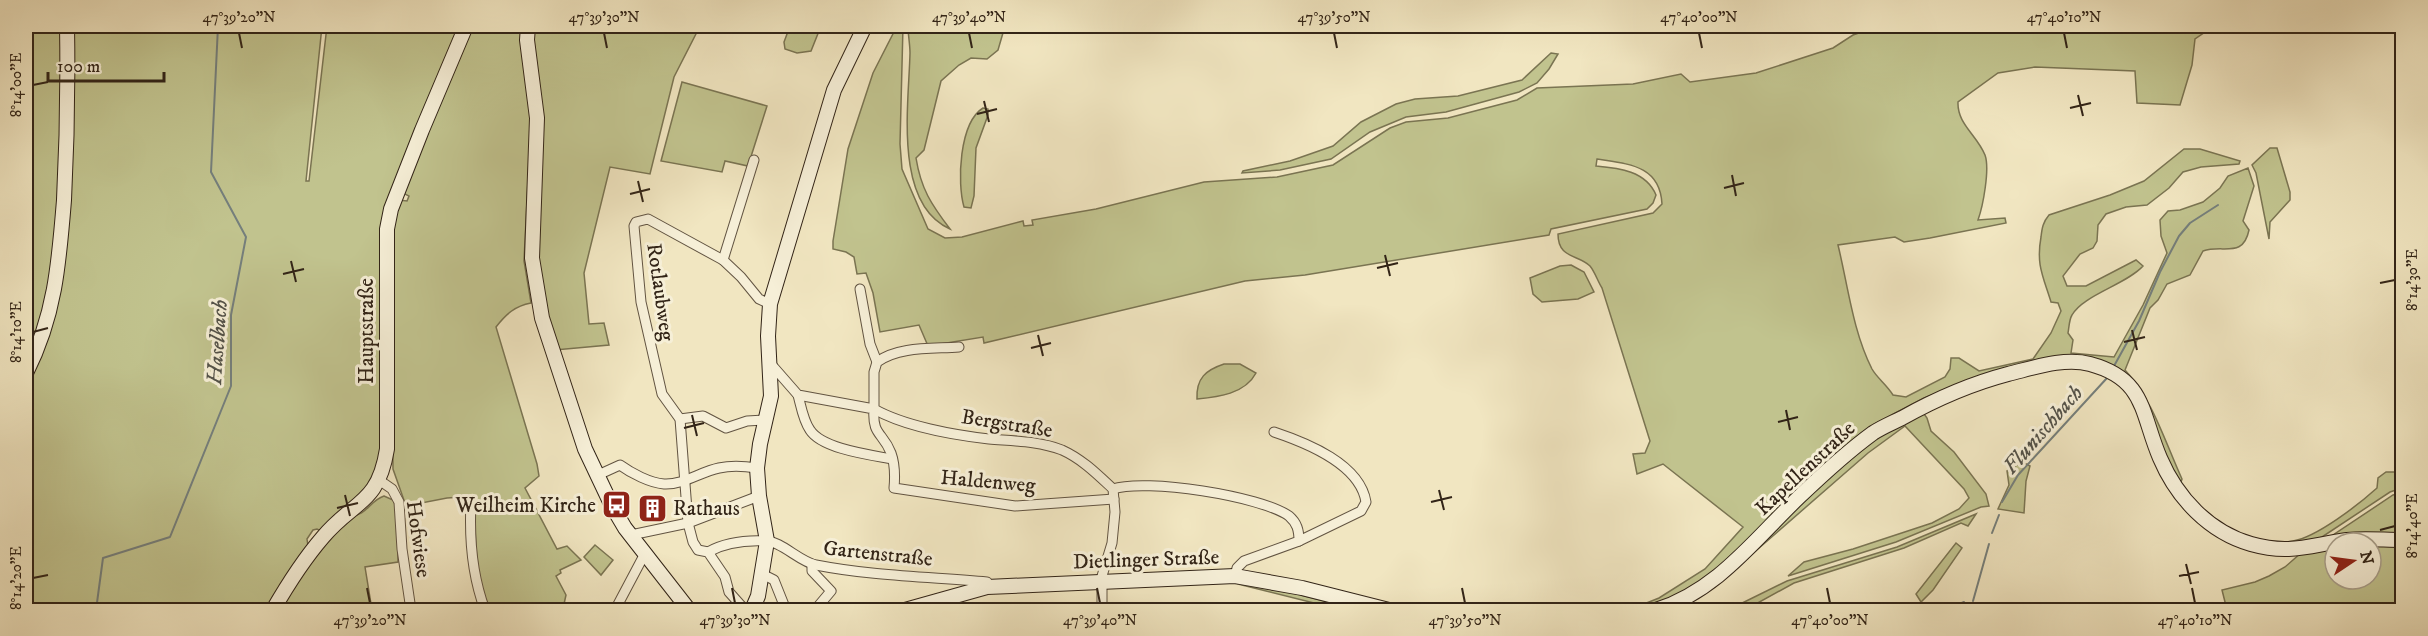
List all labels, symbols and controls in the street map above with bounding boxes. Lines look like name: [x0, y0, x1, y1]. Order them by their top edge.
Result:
text: 47°39'20"N: [203, 8, 275, 27]
text: 47°39'30"N: [568, 8, 640, 27]
text: 47°39'40"N: [932, 8, 1006, 27]
text: 47°39'50"N: [1297, 8, 1371, 27]
text: 47°40'00"N: [1660, 8, 1738, 27]
text: 47°40'10"N: [2027, 8, 2101, 27]
scale bar: [48, 45, 164, 83]
text: 8°14'00"E: [7, 52, 26, 117]
text: 100 m: [57, 56, 100, 78]
street label: Rotlaubweg: [640, 242, 680, 343]
text: 8°14'30"E: [2403, 249, 2422, 311]
street label: Hauptstraße: [354, 278, 380, 384]
water label: Haselbach: [201, 299, 234, 386]
text: 8°14'10"E: [7, 301, 26, 363]
water label: Flunischbach: [1997, 380, 2089, 480]
street label: Bergstraße: [959, 404, 1055, 444]
street label: Kapellenstraße: [1750, 416, 1861, 522]
street label: Haldenweg: [939, 465, 1037, 499]
bus stop icon: Weilheim Kirche: [601, 489, 633, 521]
building icon: Rathaus: [636, 492, 668, 524]
place label: Weilheim Kirche: [454, 493, 596, 519]
text: 8°14'40"E: [2403, 493, 2422, 559]
place label: Rathaus: [673, 496, 740, 522]
street label: Hofwiese: [400, 499, 436, 580]
north arrow: [2323, 531, 2383, 591]
street label: Gartenstraße: [822, 535, 934, 573]
street label: Dietlinger Straße: [1072, 544, 1220, 576]
text: 8°14'20"E: [7, 546, 26, 610]
text: N: [2355, 549, 2378, 567]
text: 47°39'20"N: [334, 611, 406, 630]
text: 47°39'30"N: [699, 611, 771, 630]
text: 47°39'40"N: [1063, 611, 1137, 630]
text: 47°39'50"N: [1428, 611, 1502, 630]
text: 47°40'00"N: [1791, 611, 1869, 630]
text: 47°40'10"N: [2158, 611, 2232, 630]

